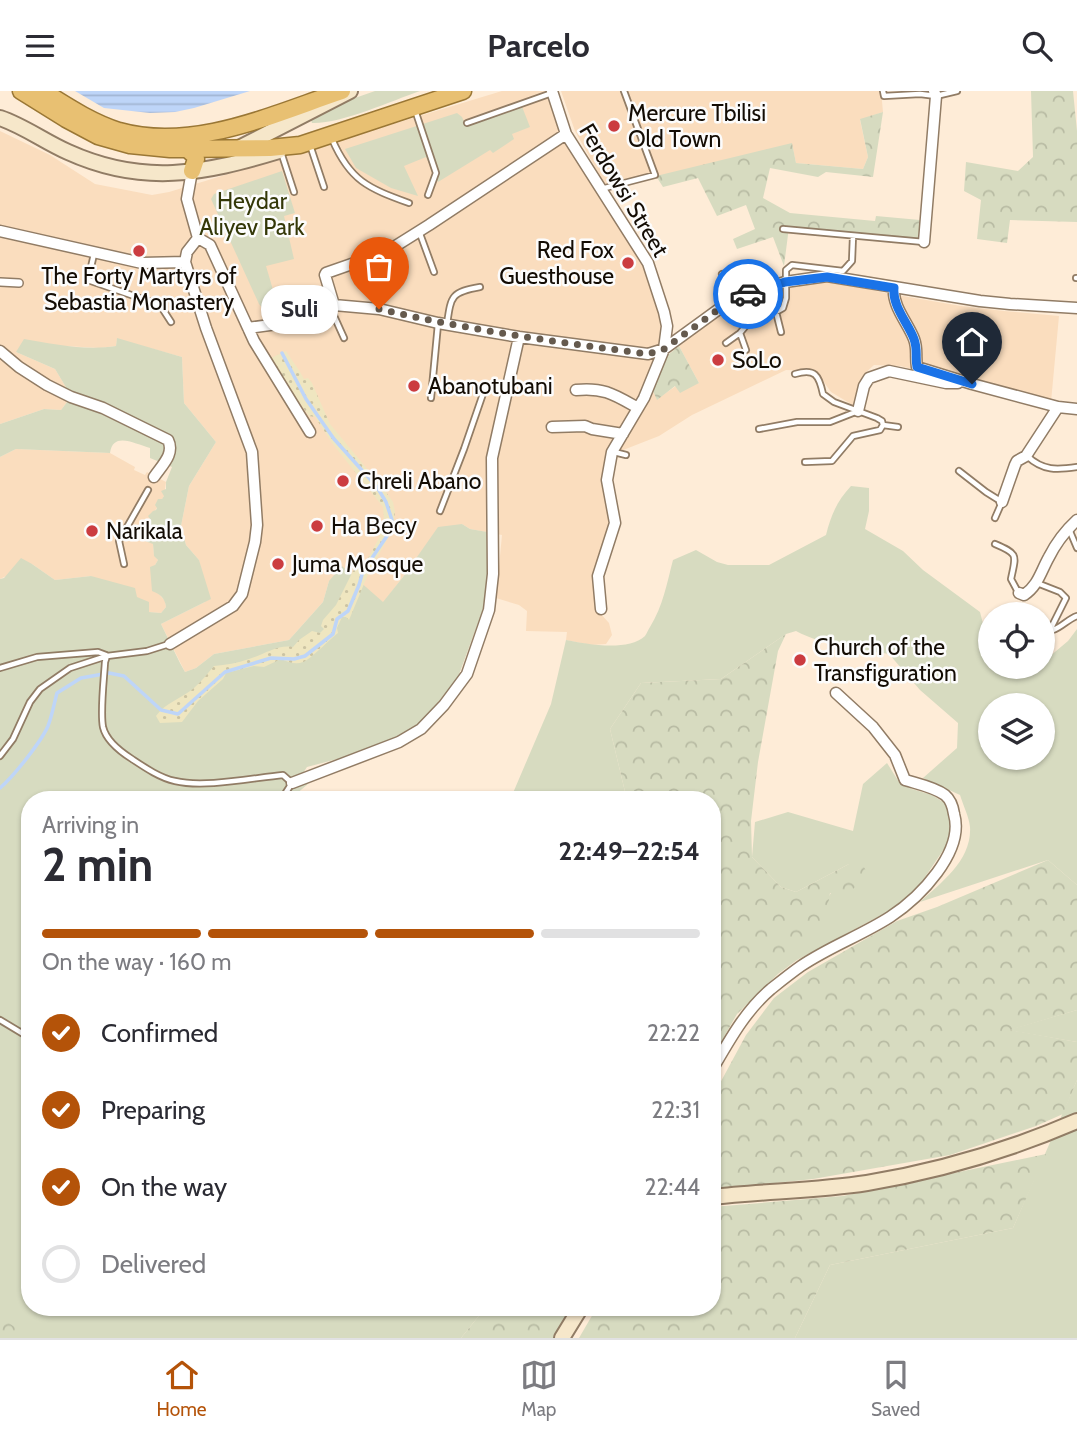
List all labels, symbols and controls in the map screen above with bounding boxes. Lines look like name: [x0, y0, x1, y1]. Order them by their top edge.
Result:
text: Parcelo: [487, 26, 590, 65]
icon: menu: [21, 27, 59, 65]
icon: search: [1018, 27, 1056, 65]
place label: Mercure Tbilisi Old Town: [628, 99, 766, 153]
street label: Ferdowsi Street: [573, 118, 675, 262]
marker: Mercure Tbilisi Old Town: [606, 118, 622, 134]
park label: Heydar Aliyev Park: [199, 187, 305, 241]
place label: Red Fox Guesthouse: [499, 236, 614, 290]
pin: [349, 237, 409, 309]
marker: The Forty Martyrs of Sebastia Monastery: [131, 243, 147, 259]
icon: bag: [360, 248, 398, 286]
marker: Red Fox Guesthouse: [620, 255, 636, 271]
courier: [713, 259, 783, 329]
place label: The Forty Martyrs of Sebastia Monastery: [41, 262, 237, 316]
icon: car: [729, 275, 767, 313]
callout: Suli: [260, 285, 337, 333]
text: Suli: [281, 295, 318, 323]
pin: [942, 312, 1002, 384]
icon: home: [953, 323, 991, 361]
place label: SoLo: [732, 346, 782, 374]
marker: SoLo: [710, 352, 726, 368]
place label: Abanotubani: [428, 372, 553, 400]
marker: Abanotubani: [406, 378, 422, 394]
place label: Chreli Abano: [357, 467, 481, 495]
marker: Chreli Abano: [335, 473, 351, 489]
place label: На Весу: [331, 512, 417, 540]
place label: Narikala: [106, 517, 183, 545]
marker: На Весу: [309, 518, 325, 534]
marker: Narikala: [84, 523, 100, 539]
place label: Juma Mosque: [291, 550, 423, 578]
marker: Juma Mosque: [270, 556, 286, 572]
map controls: [978, 602, 1055, 770]
button: locate: [978, 602, 1055, 679]
place label: Church of the Transfiguration: [814, 633, 957, 687]
marker: Church of the Transfiguration: [792, 652, 808, 668]
button: layers: [978, 693, 1055, 770]
text: Arriving in: [42, 811, 139, 839]
text: 22:49–22:54: [558, 835, 700, 867]
text: 2 min: [42, 837, 153, 893]
text: On the way · 160 m: [42, 948, 231, 976]
icon: check: [42, 1014, 80, 1052]
text: Confirmed: [101, 1017, 218, 1049]
text: 22:22: [647, 1019, 700, 1047]
icon: check: [42, 1091, 80, 1129]
text: Preparing: [101, 1094, 205, 1126]
text: 22:31: [651, 1096, 700, 1124]
icon: check: [42, 1168, 80, 1206]
text: On the way: [101, 1171, 227, 1203]
text: 22:44: [645, 1173, 700, 1201]
text: Delivered: [101, 1248, 206, 1280]
tab: Home: [157, 1356, 207, 1421]
tab: Map: [520, 1356, 558, 1421]
tab: Saved: [871, 1356, 920, 1421]

